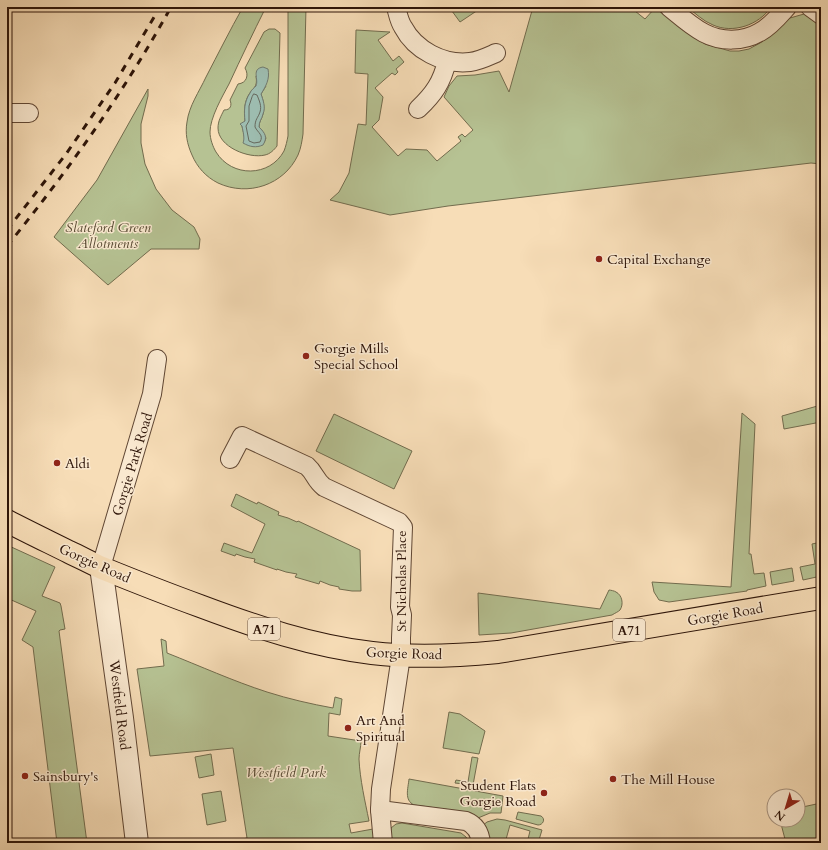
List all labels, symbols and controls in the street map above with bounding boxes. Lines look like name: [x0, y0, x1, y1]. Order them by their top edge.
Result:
park label: Slateford Green Allotments: [65, 218, 151, 253]
place label: Capital Exchange: [607, 250, 711, 269]
marker: Capital Exchange: [594, 254, 604, 264]
place label: Gorgie Mills Special School: [314, 339, 399, 374]
marker: Gorgie Mills Special School: [301, 351, 311, 361]
street label: Gorgie Park Road: [108, 410, 157, 518]
place label: Aldi: [65, 454, 90, 473]
marker: Aldi: [52, 458, 62, 468]
street label: St Nicholas Place: [392, 530, 411, 632]
street label: Gorgie Road: [56, 539, 134, 588]
street label: Gorgie Road: [686, 598, 765, 630]
road number: A71: [248, 618, 280, 640]
road number: A71: [613, 619, 645, 641]
street label: Gorgie Road: [365, 643, 443, 664]
street label: Westfield Road: [104, 658, 135, 752]
place label: Art And Spiritual: [356, 711, 406, 746]
marker: Art And Spiritual: [343, 723, 353, 733]
park label: Westfield Park: [246, 763, 326, 782]
place label: Sainsbury's: [33, 767, 99, 786]
place label: The Mill House: [621, 770, 715, 789]
marker: Sainsbury's: [20, 771, 30, 781]
marker: The Mill House: [608, 774, 618, 784]
place label: Student Flats Gorgie Road: [460, 776, 537, 811]
marker: Student Flats Gorgie Road: [539, 788, 549, 798]
north arrow: [766, 788, 806, 828]
text: N: [771, 806, 789, 824]

